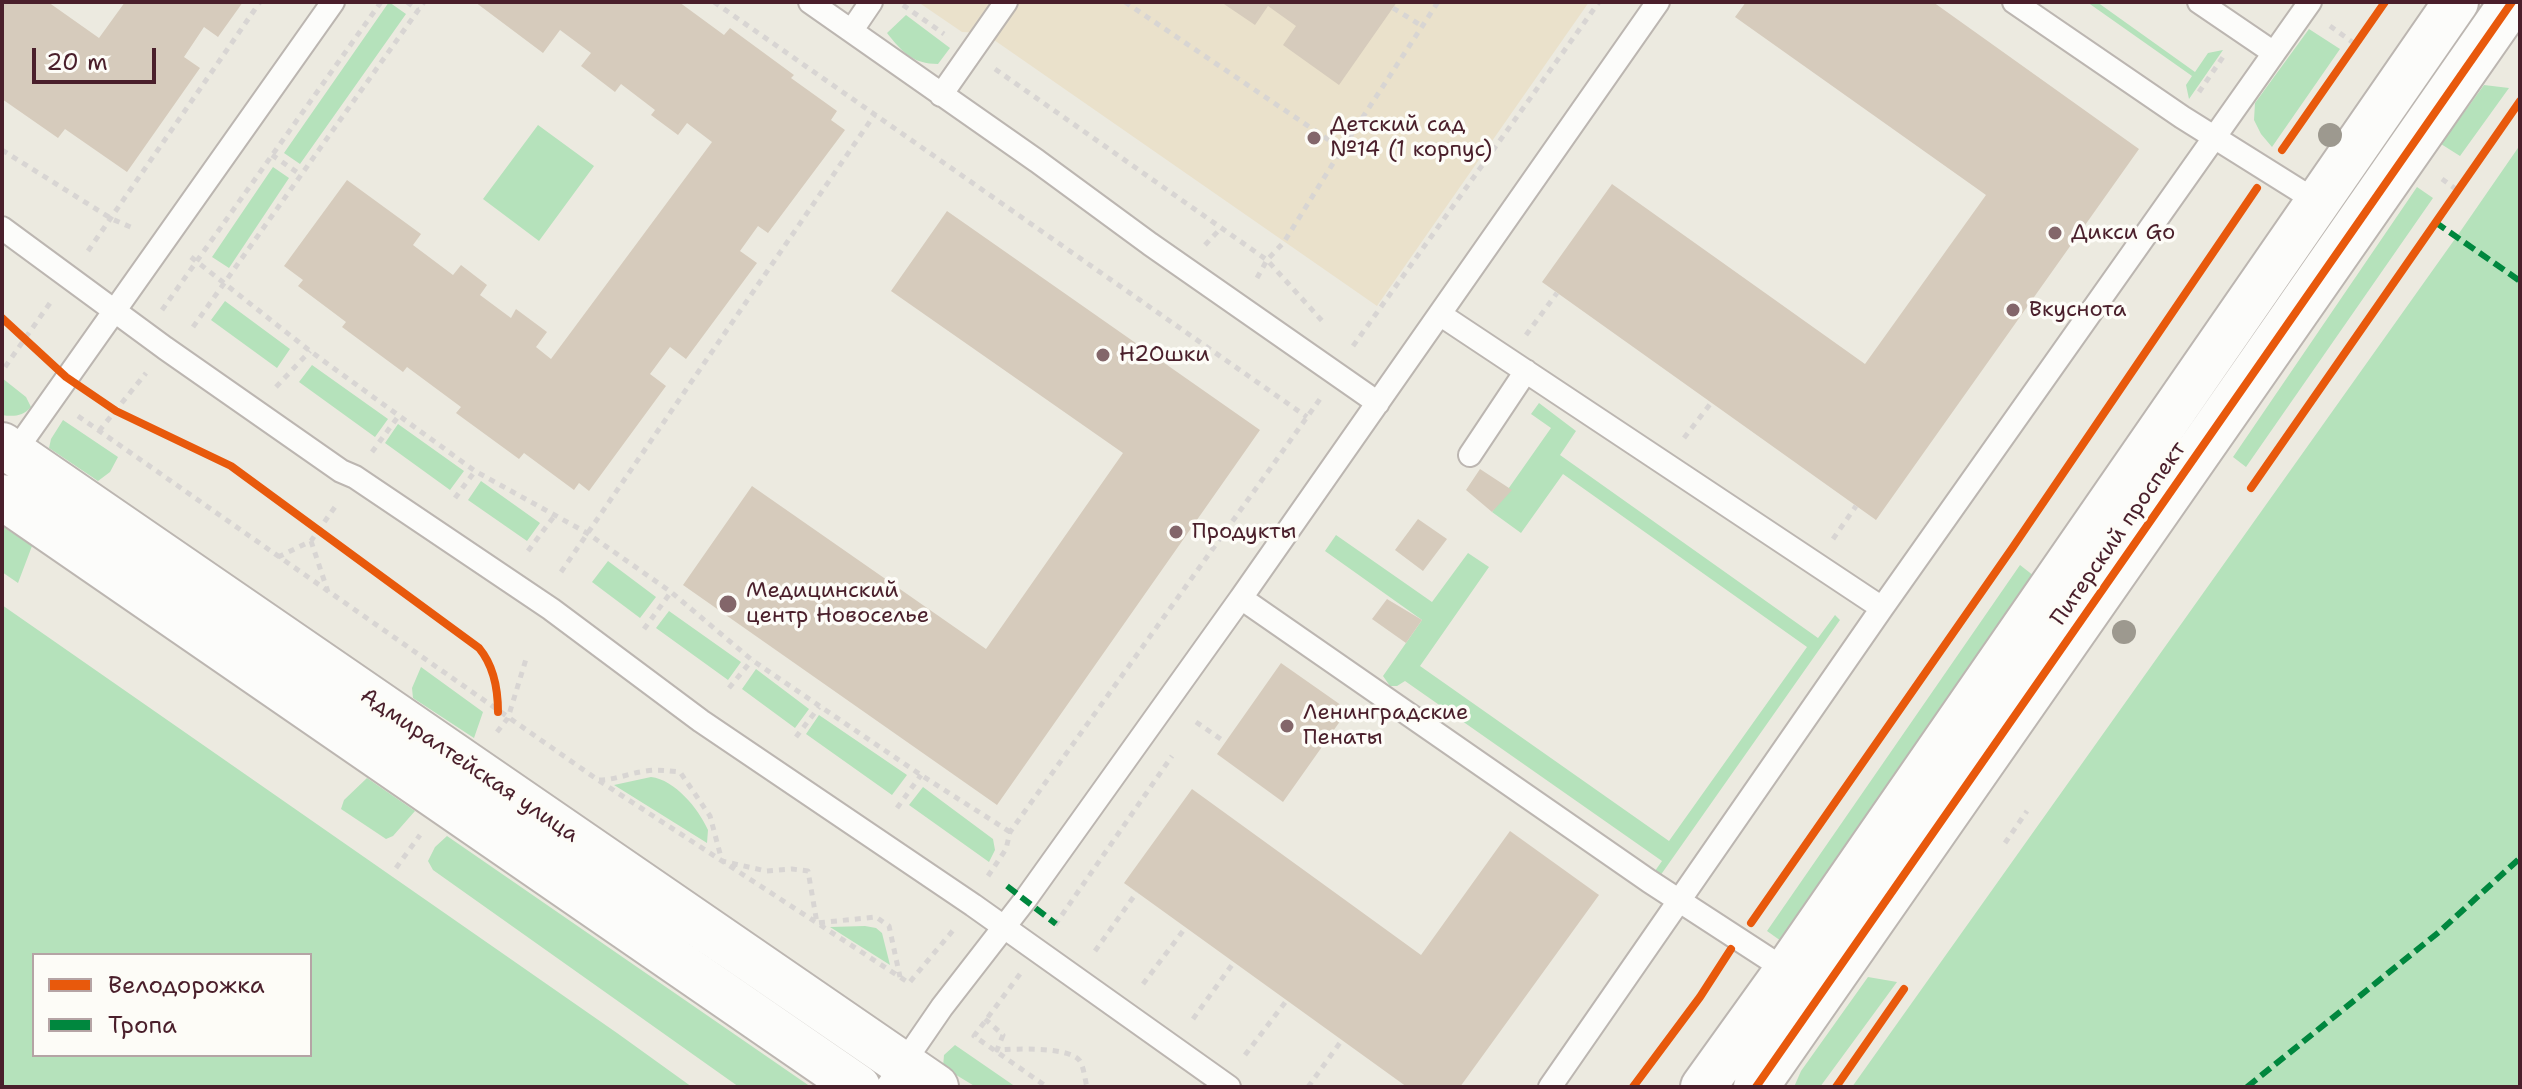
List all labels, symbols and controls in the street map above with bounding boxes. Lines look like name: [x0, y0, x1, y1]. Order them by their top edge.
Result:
scale bar: [36, 32, 160, 82]
text: 20 m: [46, 46, 108, 78]
place label: Детский сад №14 (1 корпус): [1330, 112, 1492, 164]
marker: Детский сад №14 (1 корпус): [1305, 129, 1323, 147]
place label: Дикси Go: [2071, 220, 2175, 246]
marker: Дикси Go: [2046, 224, 2064, 242]
place label: Вкуснота: [2029, 297, 2126, 323]
marker: Вкуснота: [2004, 301, 2022, 319]
place label: H2Oшки: [1119, 342, 1210, 368]
marker: H2Oшки: [1094, 346, 1112, 364]
street label: Питерский проспект: [2046, 437, 2192, 631]
place label: Продукты: [1192, 519, 1297, 545]
marker: Продукты: [1167, 523, 1185, 541]
place label: Медицинский центр Новоселье: [746, 578, 929, 630]
marker: Медицинский центр Новоселье: [717, 593, 739, 615]
street label: Адмиралтейская улица: [355, 683, 583, 849]
place label: Ленинградские Пенаты: [1303, 700, 1468, 752]
marker: Ленинградские Пенаты: [1278, 717, 1296, 735]
legend: [32, 953, 312, 1057]
text: Велодорожка: [108, 969, 265, 1001]
text: Тропа: [108, 1009, 177, 1041]

